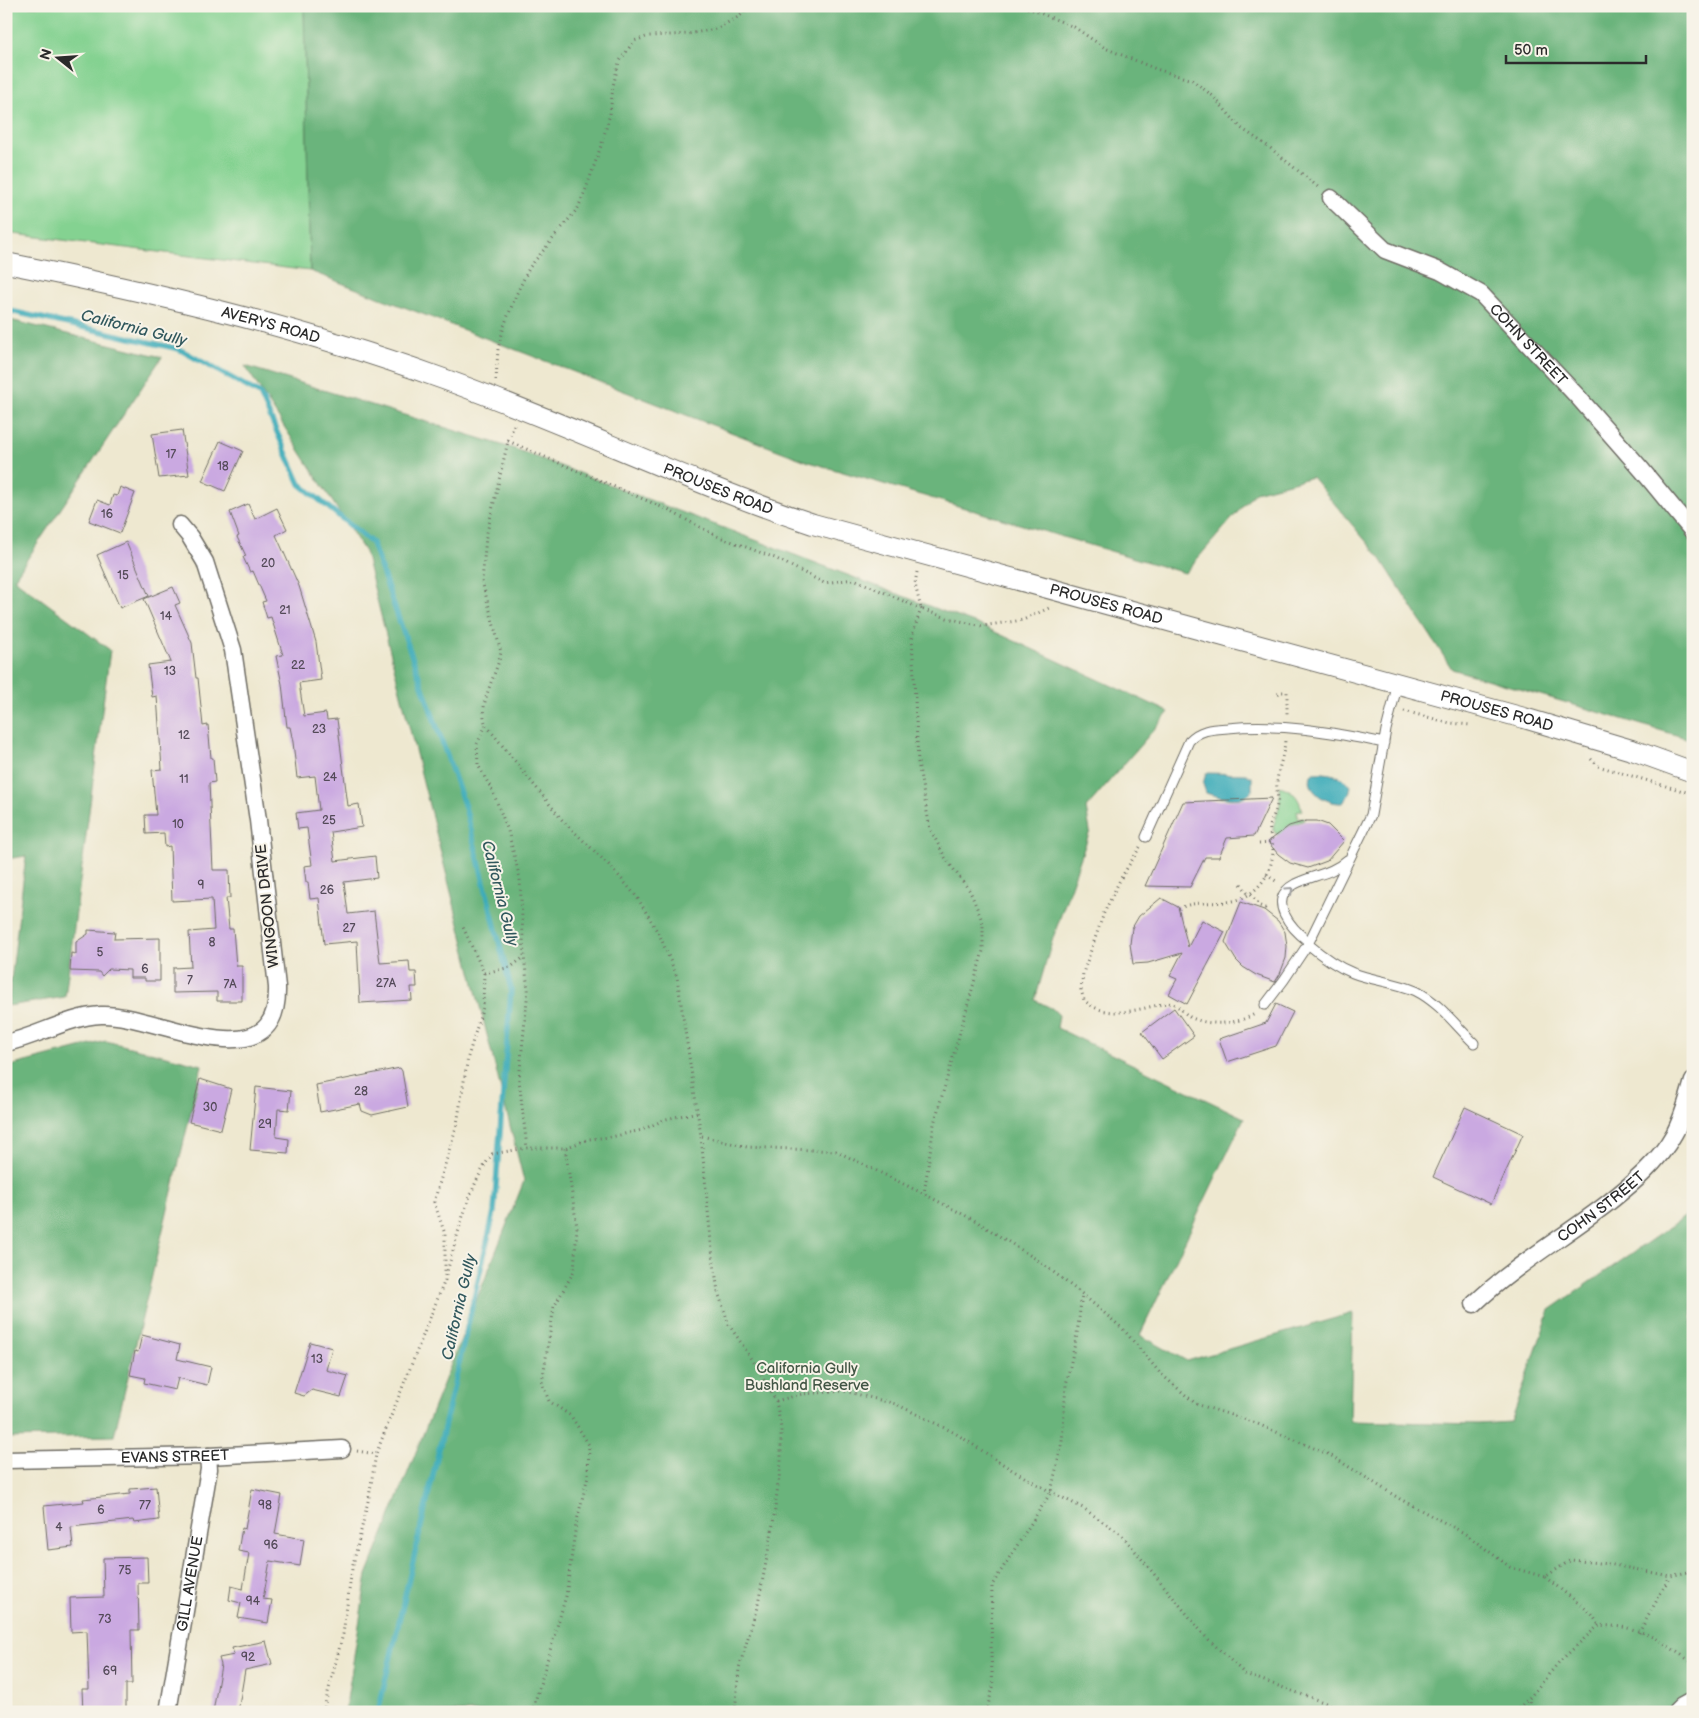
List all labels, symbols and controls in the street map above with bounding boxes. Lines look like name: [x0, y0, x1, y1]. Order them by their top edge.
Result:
north arrow: [32, 32, 82, 82]
scale bar: [1506, 32, 1646, 64]
text: 50 m: [1514, 41, 1548, 60]
text: N: [36, 47, 56, 62]
street label: COHN STREET: [1485, 300, 1571, 390]
street label: AVERYS ROAD: [219, 303, 322, 348]
water label: California Gully: [79, 306, 189, 351]
house number: 17: [166, 447, 176, 462]
house number: 18: [217, 459, 229, 474]
street label: PROUSES ROAD: [660, 459, 776, 519]
house number: 16: [101, 507, 113, 522]
house number: 20: [261, 556, 275, 571]
house number: 15: [117, 568, 129, 583]
street label: PROUSES ROAD: [1047, 580, 1165, 629]
house number: 21: [279, 603, 291, 618]
house number: 14: [160, 609, 173, 624]
house number: 22: [291, 658, 305, 673]
house number: 13: [164, 664, 176, 679]
street label: PROUSES ROAD: [1438, 687, 1556, 736]
house number: 23: [312, 722, 326, 737]
house number: 12: [178, 728, 190, 743]
house number: 24: [323, 770, 338, 785]
house number: 11: [179, 772, 189, 787]
house number: 25: [322, 813, 336, 828]
house number: 10: [172, 817, 184, 832]
water label: California Gully: [477, 839, 522, 949]
street label: WINGOON DRIVE: [252, 843, 283, 969]
house number: 9: [198, 878, 205, 893]
house number: 26: [320, 883, 334, 898]
one-way arrow: [1284, 886, 1293, 895]
house number: 27: [343, 921, 356, 936]
house number: 8: [209, 935, 216, 950]
house number: 5: [97, 945, 104, 960]
house number: 6: [141, 962, 149, 977]
house number: 7: [187, 973, 193, 988]
house number: 27A: [376, 976, 397, 991]
house number: 7A: [223, 977, 237, 992]
house number: 28: [354, 1084, 368, 1099]
house number: 30: [203, 1100, 217, 1115]
house number: 29: [258, 1117, 272, 1132]
street label: COHN STREET: [1554, 1167, 1649, 1247]
water label: California Gully: [438, 1252, 481, 1362]
house number: 13: [311, 1352, 323, 1367]
park label: California Gully Bushland Reserve: [745, 1359, 869, 1395]
street label: EVANS STREET: [121, 1446, 230, 1468]
house number: 77: [139, 1498, 151, 1513]
house number: 98: [258, 1498, 272, 1513]
house number: 6: [97, 1503, 105, 1518]
house number: 4: [55, 1520, 63, 1535]
street label: GILL AVENUE: [173, 1535, 208, 1633]
house number: 96: [264, 1538, 278, 1553]
house number: 75: [119, 1563, 132, 1578]
house number: 94: [246, 1594, 261, 1609]
house number: 73: [98, 1612, 112, 1627]
house number: 92: [241, 1650, 255, 1665]
house number: 69: [103, 1664, 117, 1679]

